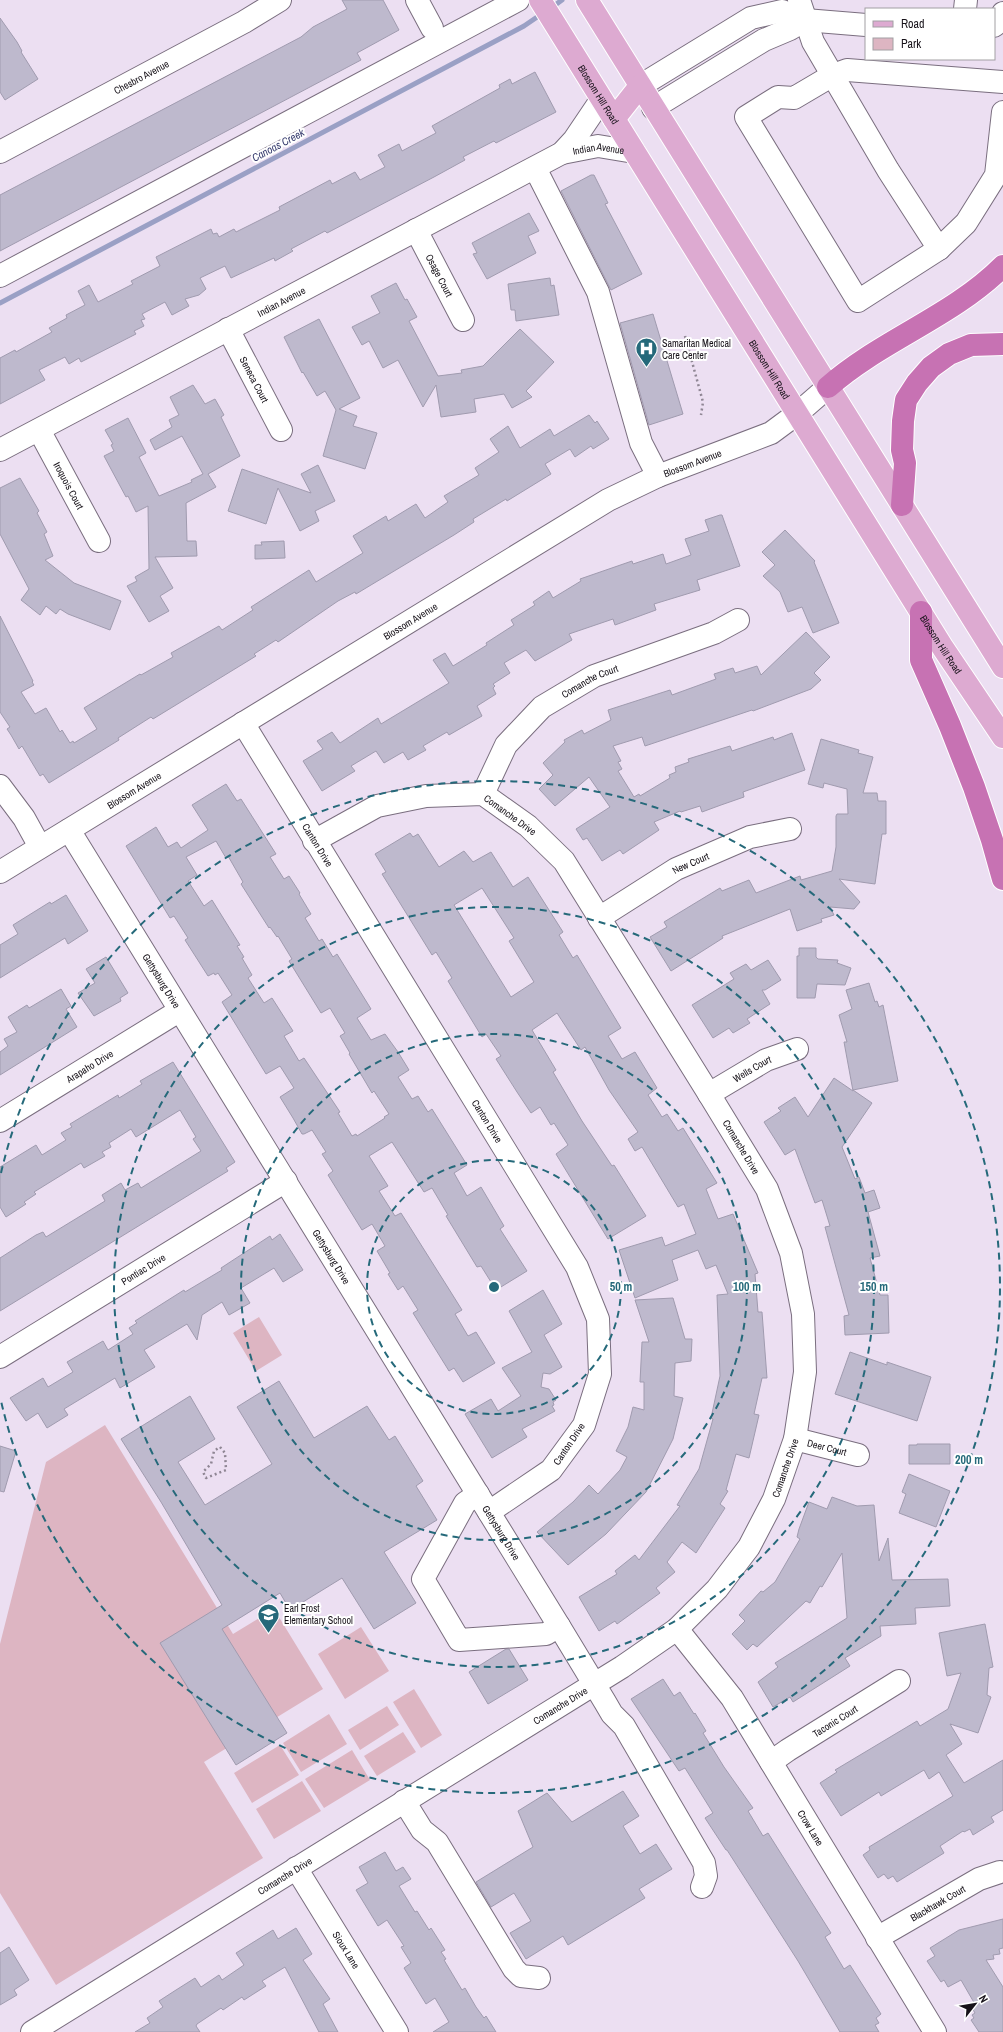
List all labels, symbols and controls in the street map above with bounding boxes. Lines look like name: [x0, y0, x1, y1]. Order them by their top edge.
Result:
legend: [865, 8, 995, 60]
text: Road: [901, 16, 925, 32]
text: Park: [901, 36, 921, 52]
street label: Chesbro Avenue: [111, 57, 171, 97]
street label: Blossom Hill Road: [575, 62, 622, 126]
water label: Canoas Creek: [249, 125, 307, 165]
street label: Indian Avenue: [571, 139, 626, 157]
street label: Osage Court: [423, 252, 456, 299]
street label: Indian Avenue: [255, 283, 308, 319]
hospital icon: Samaritan Medical Care Center: [633, 336, 659, 369]
place label: Samaritan Medical Care Center: [662, 337, 731, 362]
street label: Blossom Hill Road: [746, 337, 793, 401]
street label: Seneca Court: [237, 354, 272, 405]
street label: Blossom Avenue: [662, 446, 724, 480]
street label: Iroquois Court: [51, 459, 87, 512]
street label: Blossom Avenue: [381, 599, 440, 642]
street label: Blossom Hill Road: [917, 612, 965, 676]
street label: Comanche Court: [559, 661, 620, 701]
street label: Blossom Avenue: [104, 768, 164, 812]
street label: Comanche Drive: [481, 792, 539, 839]
street label: Canton Drive: [300, 821, 336, 869]
street label: New Court: [669, 849, 711, 876]
street label: Gettysburg Drive: [140, 951, 184, 1011]
street label: Arapaho Drive: [63, 1046, 116, 1086]
street label: Wells Court: [730, 1052, 773, 1085]
street label: Canton Drive: [469, 1097, 506, 1145]
street label: Comanche Drive: [720, 1117, 763, 1177]
street label: Gettysburg Drive: [310, 1227, 354, 1287]
street label: Pontiac Drive: [118, 1250, 168, 1288]
text: 50 m: [610, 1279, 632, 1295]
text: 100 m: [733, 1279, 761, 1295]
text: 150 m: [860, 1279, 888, 1295]
centre of rings: [487, 1280, 501, 1294]
street label: Canton Drive: [550, 1420, 588, 1468]
street label: Comanche Drive: [769, 1436, 801, 1499]
street label: Deer Court: [806, 1436, 849, 1459]
text: 200 m: [955, 1452, 983, 1468]
street label: Gettysburg Drive: [480, 1503, 524, 1563]
school or university icon: Earl Frost Elementary School: [256, 1601, 282, 1634]
place label: Earl Frost Elementary School: [284, 1602, 353, 1627]
street label: Comanche Drive: [531, 1683, 590, 1727]
street label: Taconic Court: [810, 1702, 860, 1740]
street label: Crow Lane: [795, 1807, 827, 1848]
street label: Comanche Drive: [255, 1854, 315, 1897]
street label: Blackhawk Court: [908, 1882, 968, 1924]
street label: Sioux Lane: [330, 1929, 363, 1971]
north arrow: [955, 1984, 995, 2024]
text: N: [976, 1992, 991, 2005]

